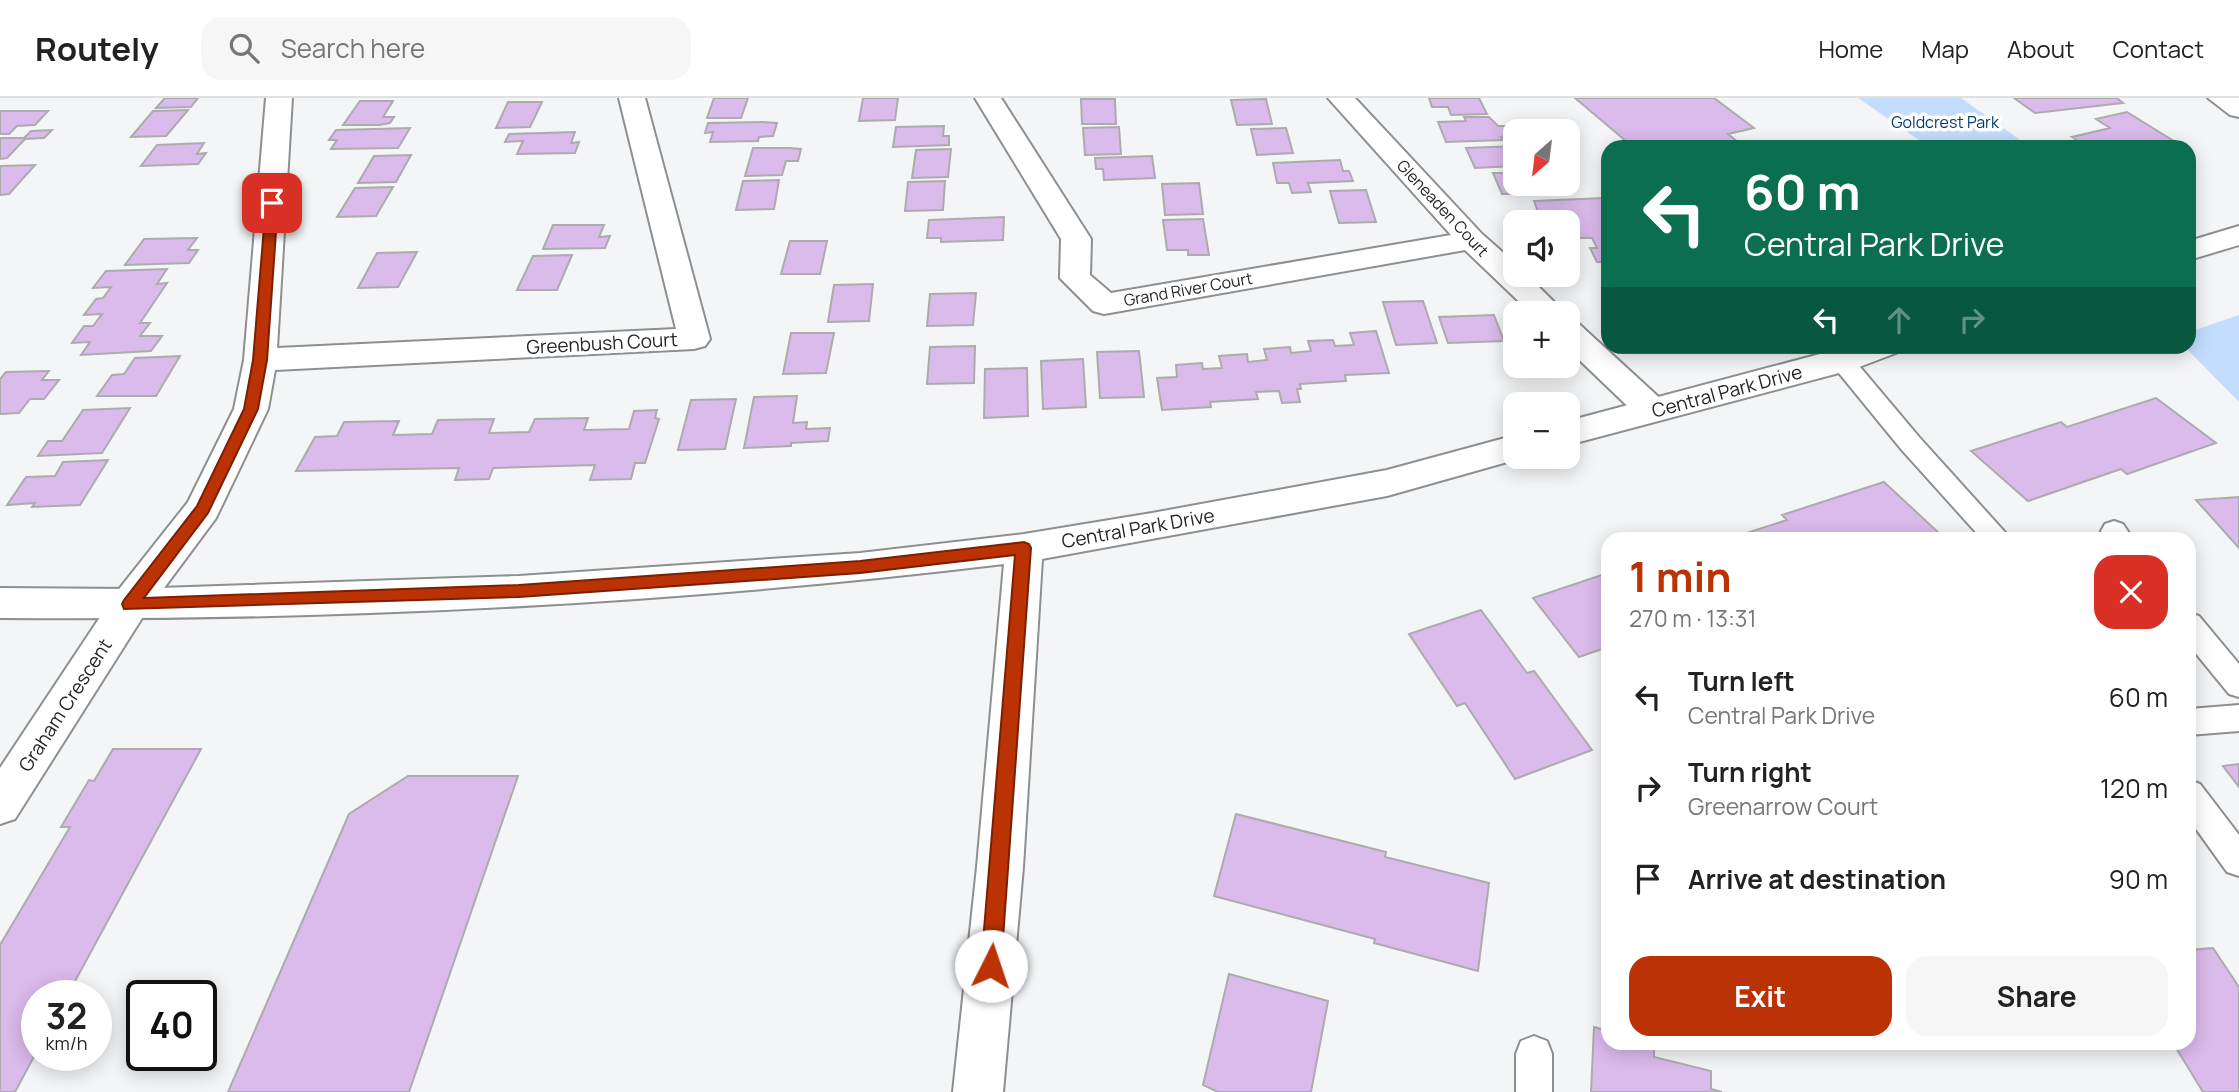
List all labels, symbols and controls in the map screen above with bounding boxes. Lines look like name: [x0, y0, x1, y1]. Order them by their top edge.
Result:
search box: [201, 17, 691, 80]
text: Routely: [35, 26, 159, 71]
icon: search: [225, 29, 263, 67]
text: Search here: [281, 30, 425, 66]
text: Home: [1818, 32, 1883, 65]
text: Map: [1921, 32, 1969, 65]
text: About: [2007, 32, 2075, 65]
text: Contact: [2113, 32, 2204, 65]
park label: Goldcrest Park: [1891, 111, 2000, 133]
north arrow: [1503, 119, 1580, 196]
map controls: [1503, 119, 1580, 469]
street label: Gleneaden Court: [1392, 155, 1494, 261]
text: 60 m: [1744, 158, 1861, 225]
icon: left: [1629, 168, 1720, 259]
pin: [242, 173, 302, 233]
icon: arrive: [253, 184, 291, 222]
button: sound: [1503, 210, 1580, 287]
text: Central Park Drive: [1744, 222, 2004, 266]
street label: Grand River Court: [1122, 267, 1254, 311]
button: +: [1503, 301, 1580, 378]
icon: left: [1807, 301, 1845, 339]
icon: ahead: [1880, 301, 1918, 339]
icon: right: [1953, 301, 1991, 339]
street label: Greenbush Court: [526, 326, 678, 360]
street label: Central Park Drive: [1649, 358, 1805, 424]
button: −: [1503, 392, 1580, 469]
street label: Central Park Drive: [1060, 502, 1216, 554]
text: 1 min: [1629, 547, 1732, 605]
button: close: [2094, 555, 2168, 629]
text: 270 m · 13:31: [1629, 602, 1756, 634]
street label: Graham Crescent: [12, 634, 118, 776]
text: Turn left: [1688, 663, 1795, 699]
icon: left: [1629, 678, 1667, 716]
text: 60 m: [2109, 679, 2168, 715]
text: Central Park Drive: [1688, 699, 1875, 731]
text: Turn right: [1688, 754, 1812, 790]
icon: right: [1629, 769, 1667, 807]
text: 120 m: [2100, 770, 2168, 806]
text: Greenarrow Court: [1688, 790, 1878, 822]
icon: arrive: [1629, 860, 1667, 898]
text: Arrive at destination: [1688, 861, 1946, 897]
text: 90 m: [2109, 861, 2168, 897]
position arrow: [954, 929, 1028, 1003]
button: Exit: [1629, 956, 1892, 1036]
button: Share: [1906, 956, 2168, 1036]
speed limit sign: 40: [126, 980, 217, 1071]
text: 32: [46, 992, 87, 1040]
text: km/h: [46, 1031, 87, 1055]

